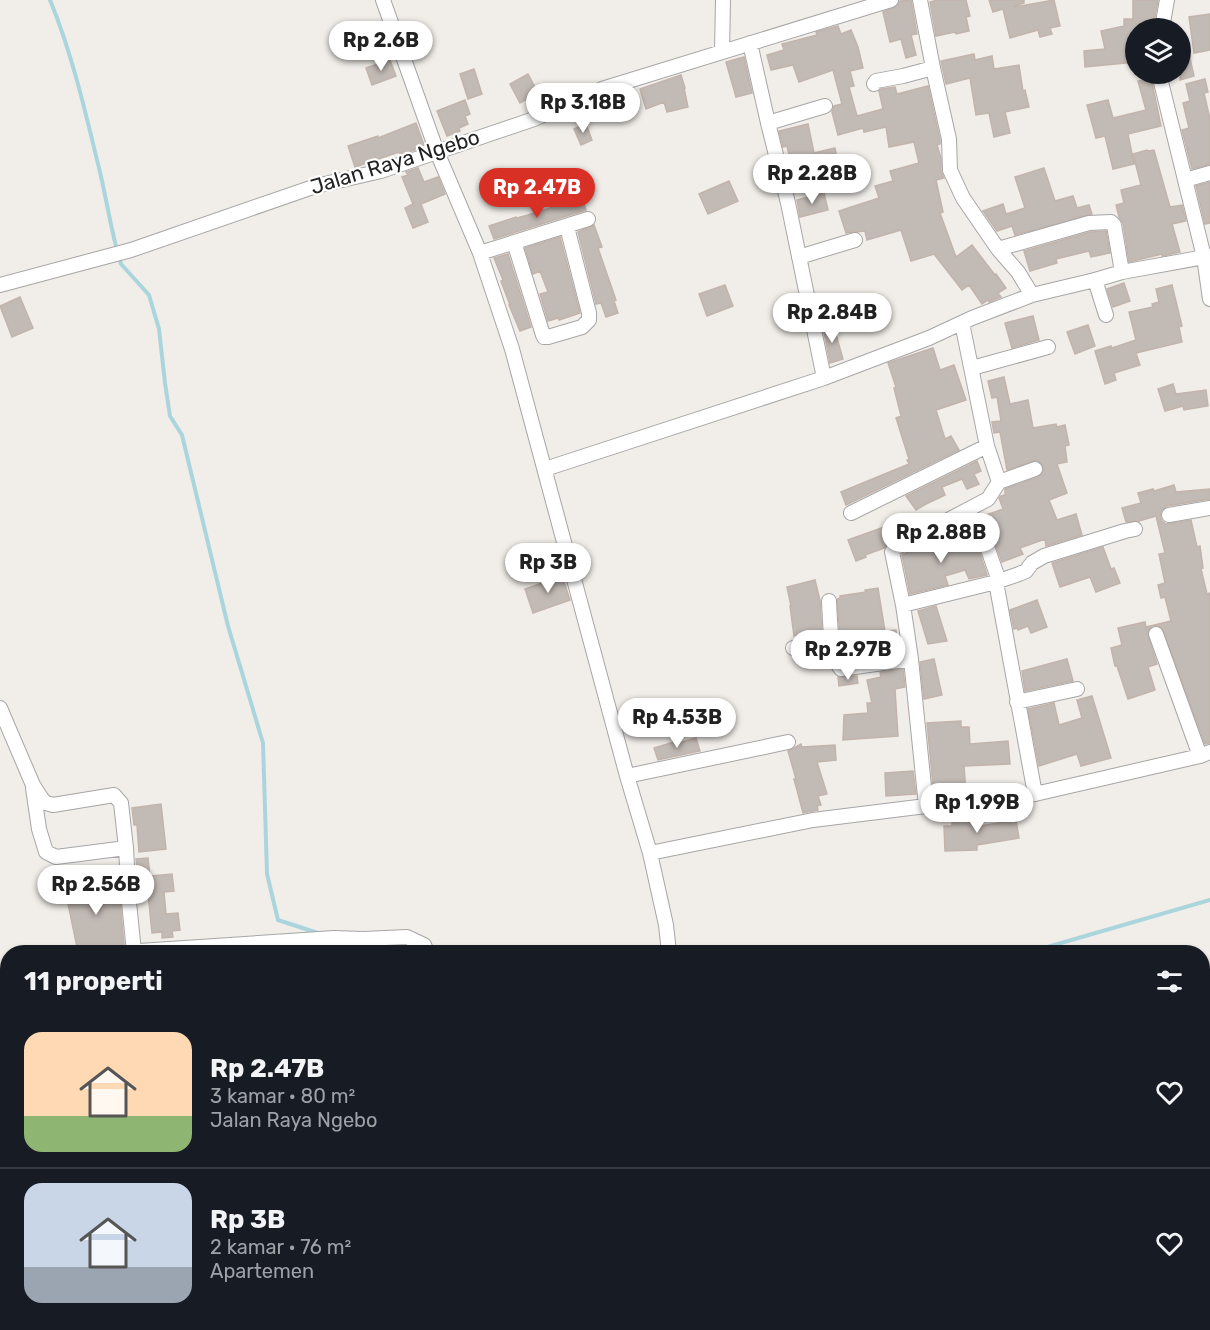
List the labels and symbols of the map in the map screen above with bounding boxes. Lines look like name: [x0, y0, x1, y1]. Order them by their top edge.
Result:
pin: Rp 2.6B: [326, 21, 436, 72]
pin: Rp 3.18B: [521, 83, 645, 134]
street label: Jalan Raya Ngebo: [307, 124, 483, 199]
pin: Rp 2.28B: [750, 154, 874, 205]
pin: Rp 2.47B: [475, 168, 599, 219]
pin: Rp 2.84B: [770, 293, 894, 344]
pin: Rp 2.88B: [879, 513, 1003, 564]
pin: Rp 3B: [506, 543, 590, 594]
pin: Rp 2.97B: [786, 630, 910, 681]
pin: Rp 4.53B: [615, 698, 739, 749]
pin: Rp 1.99B: [915, 783, 1039, 834]
pin: Rp 2.56B: [34, 865, 158, 916]

